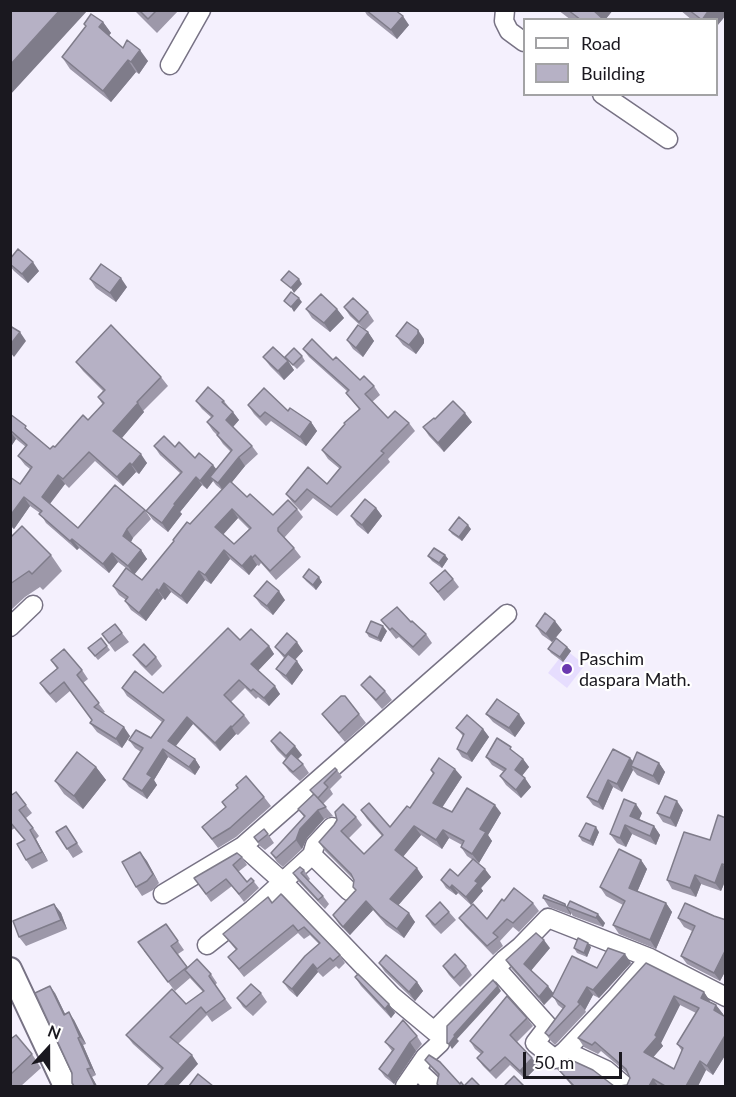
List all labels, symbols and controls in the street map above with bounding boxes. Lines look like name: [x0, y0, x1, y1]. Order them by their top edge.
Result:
legend: [523, 18, 718, 96]
text: Road: [581, 32, 621, 54]
text: Building: [581, 62, 645, 84]
place label: Paschim daspara Math.: [579, 648, 691, 690]
marker: Paschim daspara Math.: [560, 662, 574, 676]
north arrow: [18, 1019, 78, 1079]
text: N: [45, 1021, 64, 1043]
scale bar: [526, 1040, 625, 1078]
text: 50 m: [534, 1051, 574, 1073]

